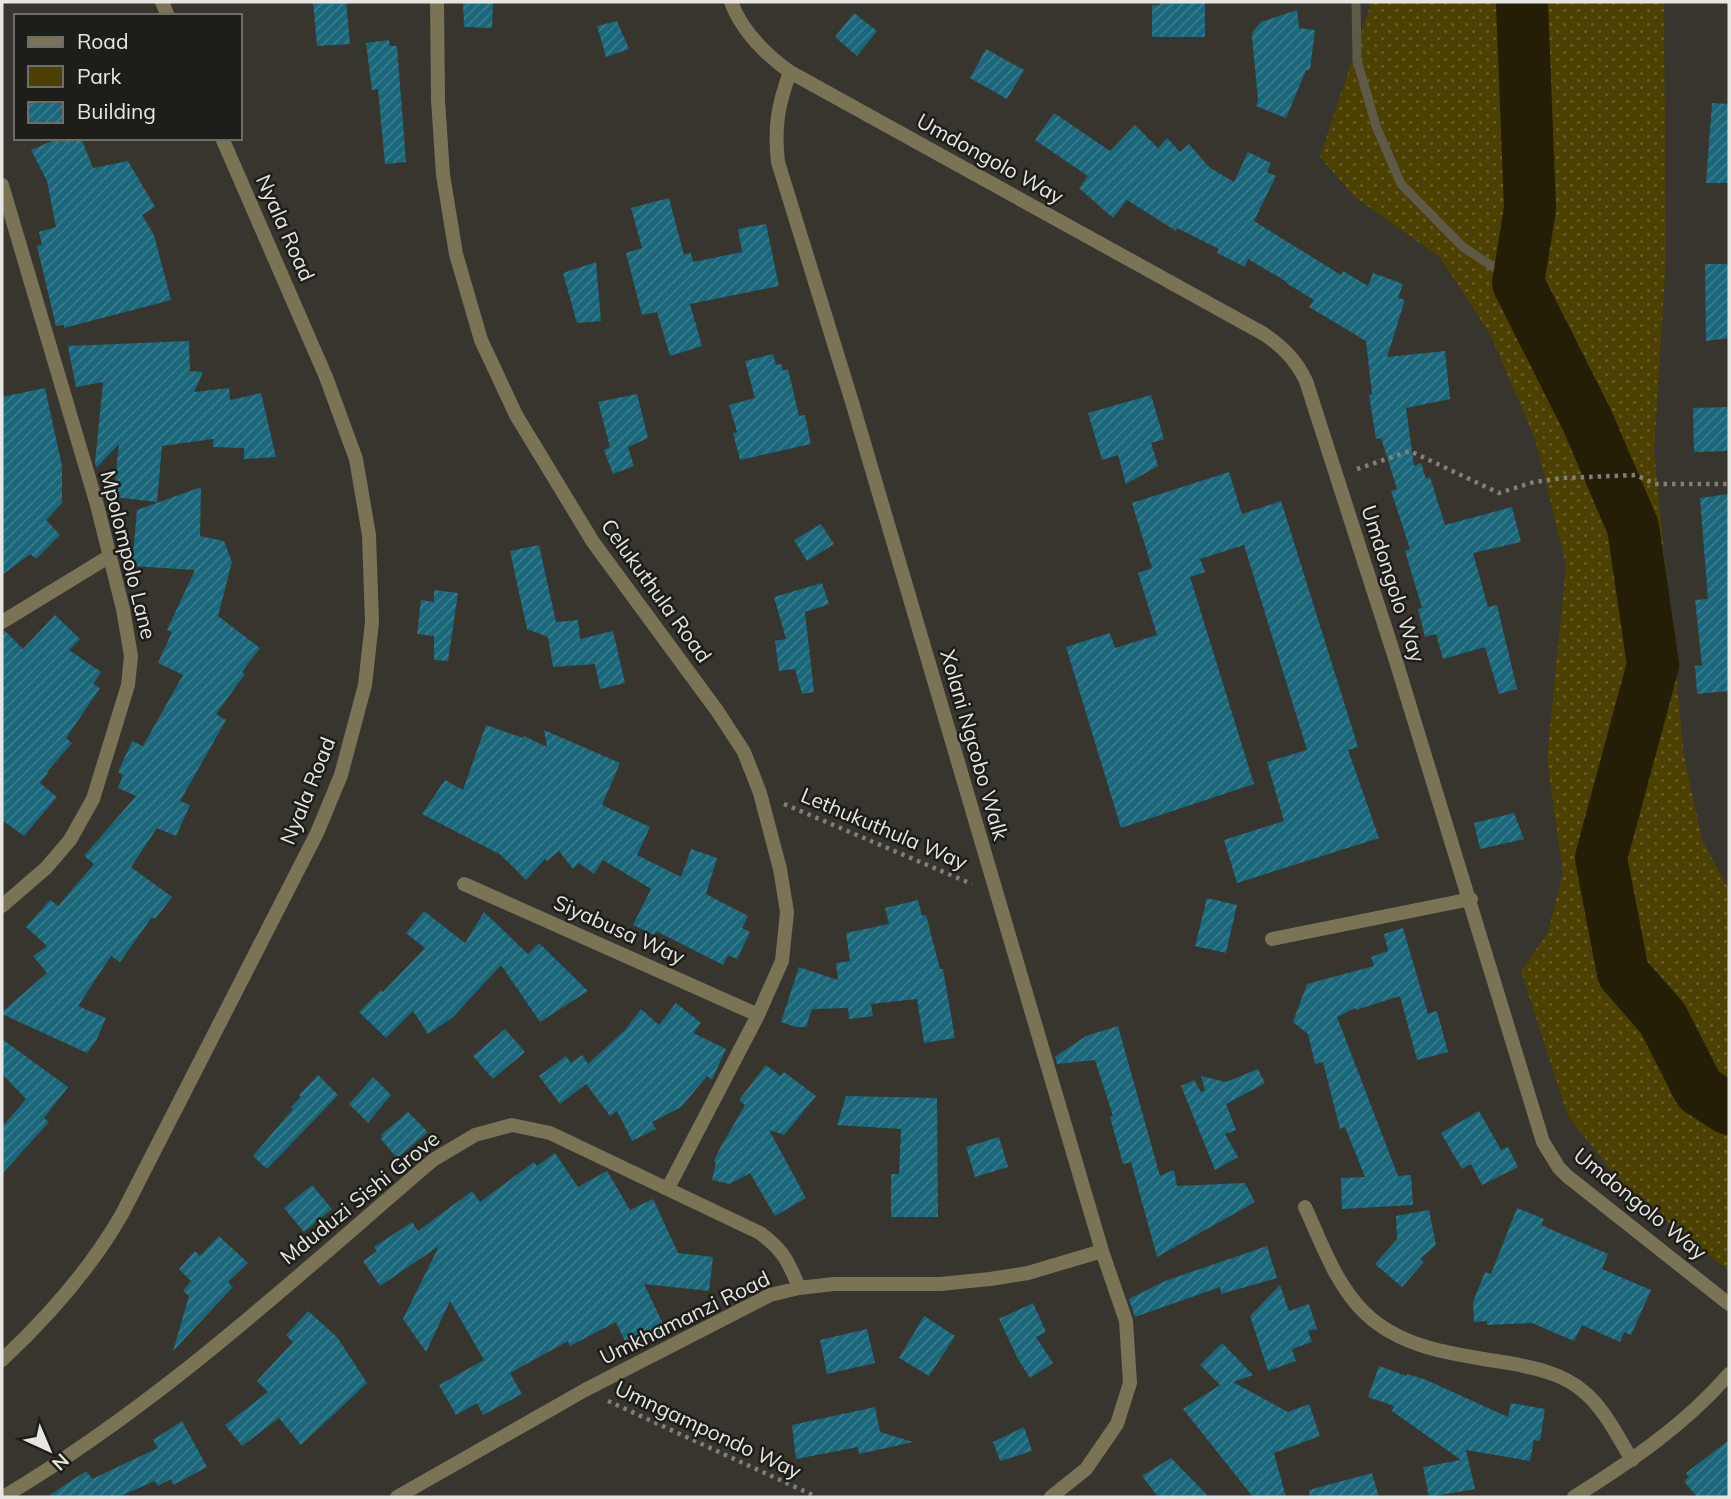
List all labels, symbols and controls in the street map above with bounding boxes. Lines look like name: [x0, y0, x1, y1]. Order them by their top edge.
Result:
legend: [14, 14, 242, 140]
text: Road: [77, 28, 128, 54]
text: Park: [77, 63, 121, 89]
text: Building: [77, 98, 156, 124]
street label: Umdongolo Way: [913, 107, 1068, 209]
street label: Nyala Road: [251, 170, 321, 285]
street label: Mpolompolo Lane: [95, 468, 162, 642]
street label: Umdongolo Way: [1356, 502, 1432, 666]
street label: Celukuthula Road: [596, 513, 718, 667]
street label: Xolani Ngcobo Walk: [935, 646, 1015, 843]
street label: Nyala Road: [274, 733, 340, 848]
street label: Lethukuthula Way: [797, 781, 971, 875]
street label: Siyabusa Way: [550, 889, 689, 970]
street label: Mduduzi Sishi Grove: [275, 1125, 444, 1269]
street label: Umdongolo Way: [1569, 1142, 1712, 1265]
street label: Umkhamanzi Road: [595, 1265, 774, 1369]
street label: Umngampondo Way: [611, 1375, 806, 1484]
north arrow: [14, 1415, 84, 1485]
text: N: [47, 1449, 74, 1476]

